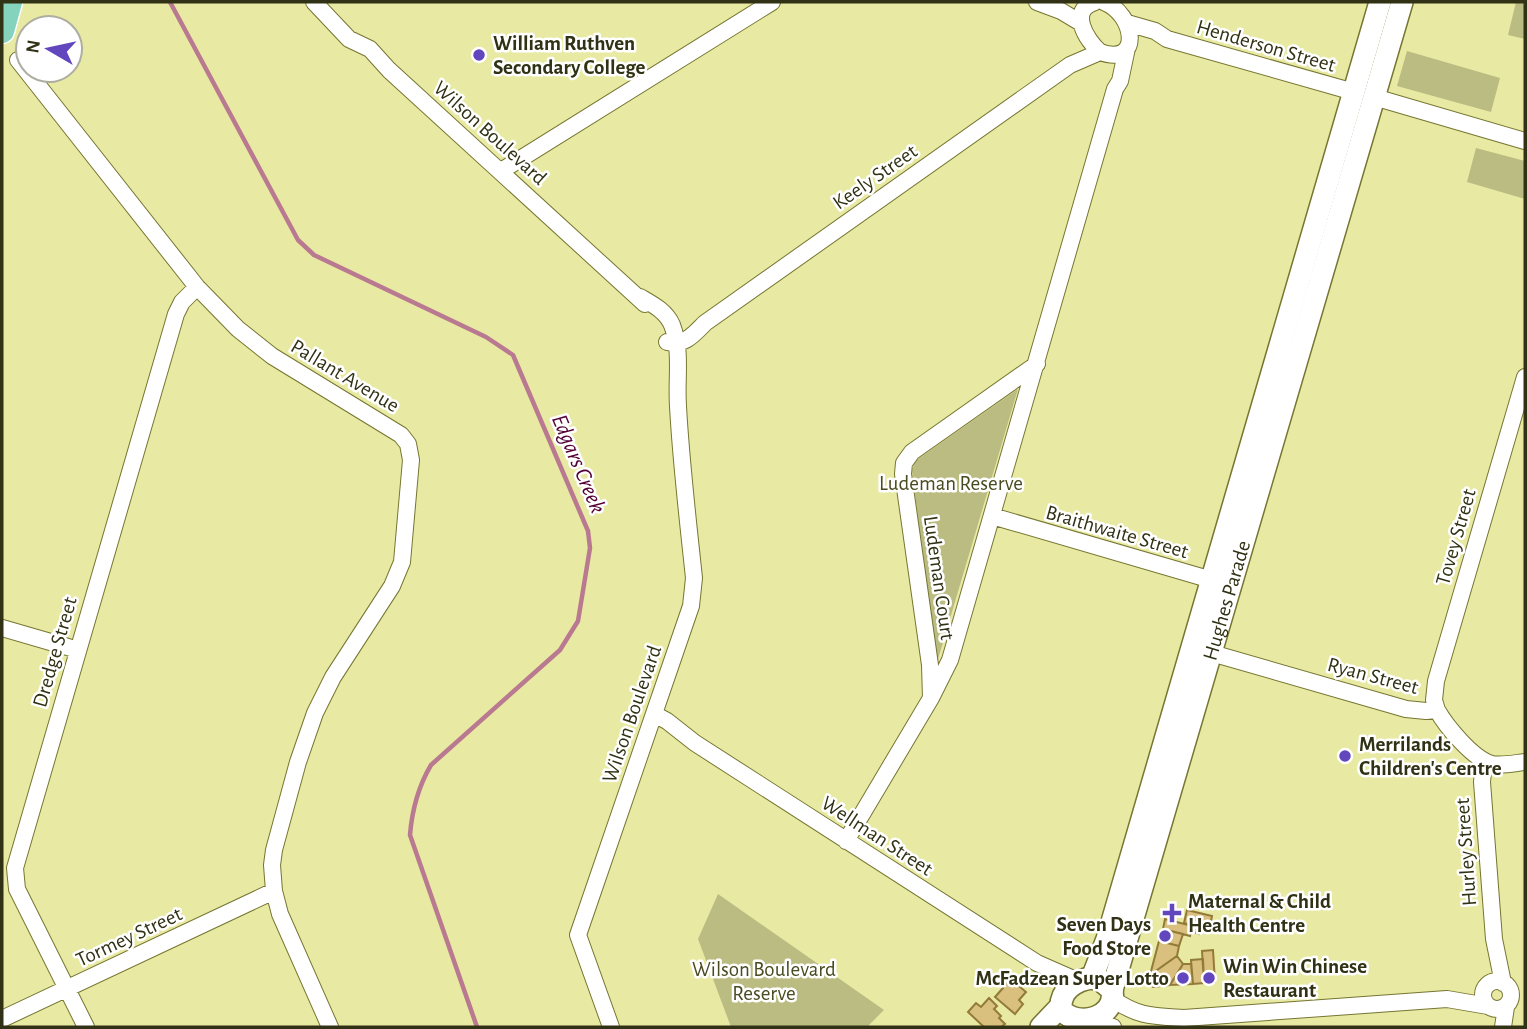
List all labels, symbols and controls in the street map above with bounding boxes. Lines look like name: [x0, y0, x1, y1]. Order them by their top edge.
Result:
north arrow: [14, 14, 84, 84]
street label: Henderson Street: [1194, 16, 1338, 76]
place label: William Ruthven Secondary College: [493, 33, 646, 78]
text: N: [23, 39, 44, 55]
marker: William Ruthven Secondary College: [471, 47, 487, 63]
street label: Wilson Boulevard: [430, 77, 551, 189]
street label: Keely Street: [829, 140, 921, 214]
street label: Pallant Avenue: [287, 336, 403, 416]
water label: Edgars Creek: [547, 411, 609, 517]
park label: Ludeman Reserve: [879, 473, 1023, 494]
street label: Tovey Street: [1432, 486, 1480, 588]
street label: Braithwaite Street: [1043, 502, 1191, 562]
street label: Ludeman Court: [920, 514, 958, 642]
street label: Hughes Parade: [1199, 538, 1254, 663]
street label: Dredge Street: [29, 594, 81, 710]
street label: Wilson Boulevard: [599, 642, 665, 785]
street label: Ryan Street: [1325, 654, 1421, 698]
place label: Merrilands Children's Centre: [1359, 734, 1502, 779]
marker: Merrilands Children's Centre: [1337, 748, 1353, 764]
street label: Wellman Street: [818, 792, 937, 880]
street label: Hurley Street: [1452, 797, 1480, 907]
place label: Maternal & Child Health Centre: [1188, 891, 1331, 936]
street label: Tormey Street: [73, 903, 185, 971]
marker: Maternal & Child Health Centre: [1162, 903, 1182, 923]
place label: Seven Days Food Store: [1057, 914, 1151, 959]
marker: Seven Days Food Store: [1157, 928, 1173, 944]
place label: Win Win Chinese Restaurant: [1223, 956, 1367, 1001]
park label: Wilson Boulevard Reserve: [692, 959, 836, 1004]
place label: McFadzean Super Lotto: [976, 968, 1169, 989]
marker: McFadzean Super Lotto: [1175, 970, 1191, 986]
marker: Win Win Chinese Restaurant: [1201, 970, 1217, 986]

